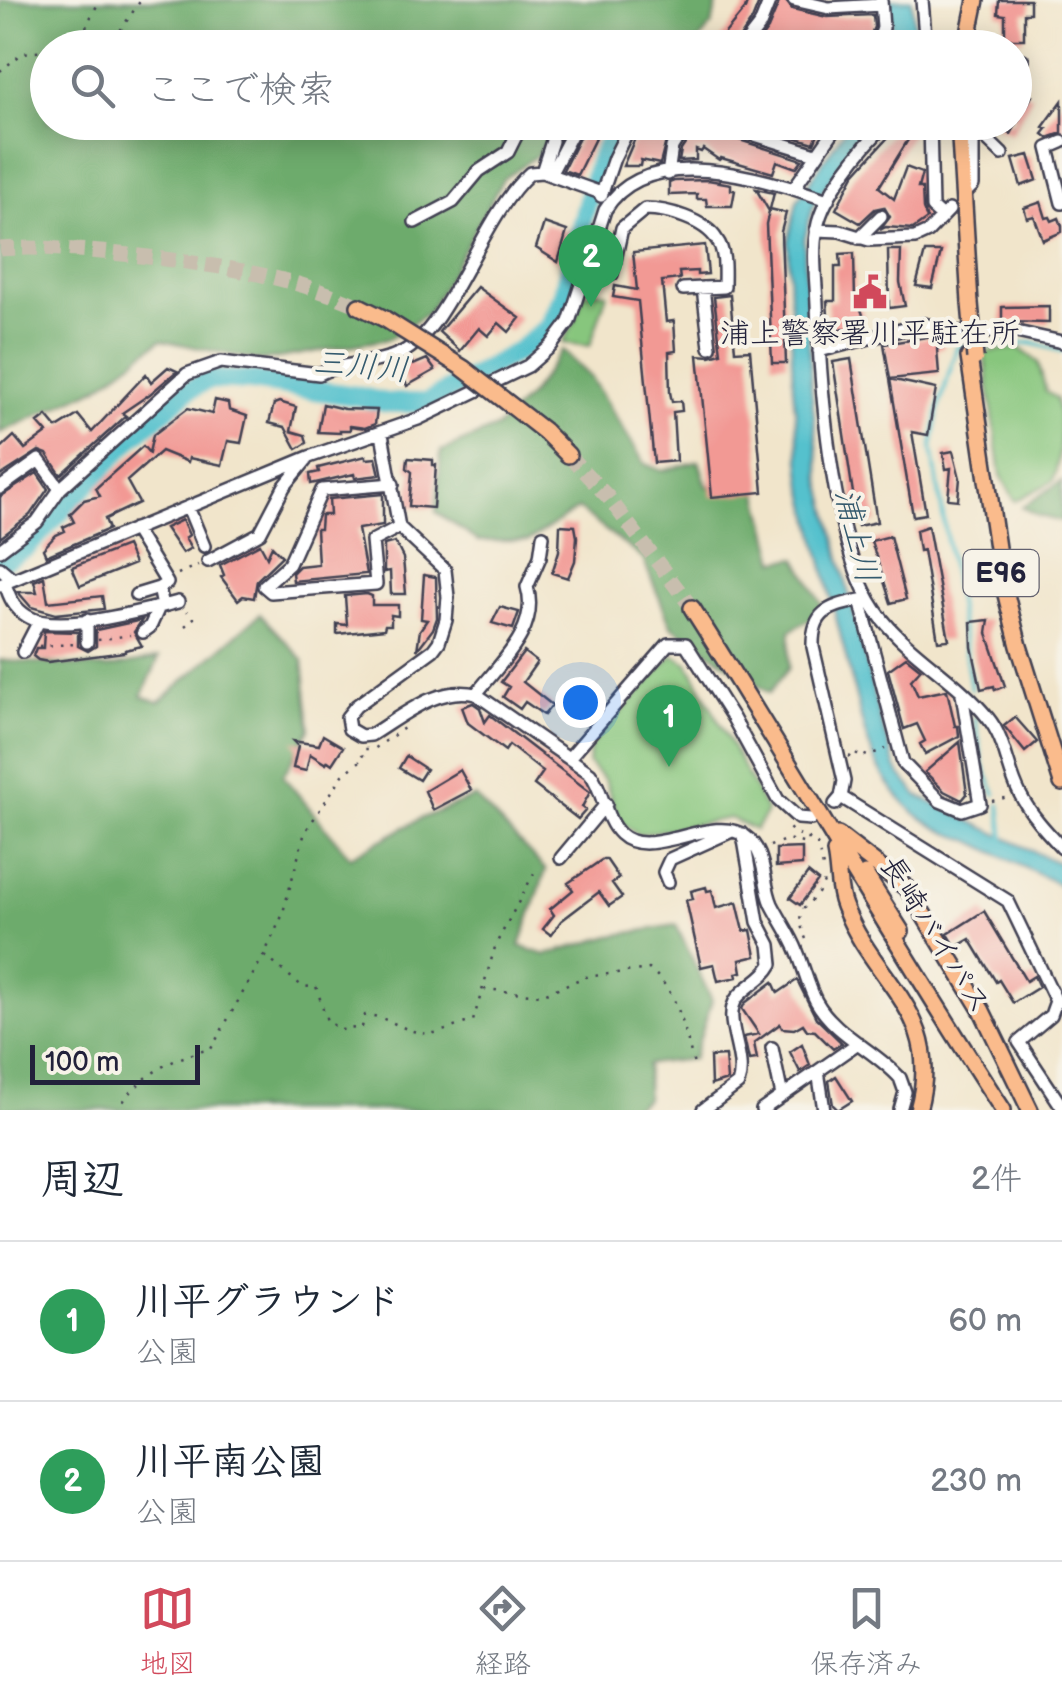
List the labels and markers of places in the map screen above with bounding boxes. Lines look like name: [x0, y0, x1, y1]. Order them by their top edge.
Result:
pin: 2: [558, 224, 624, 307]
public building icon: 浦上警察署川平駐在所: [851, 273, 889, 311]
place label: 浦上警察署川平駐在所: [720, 316, 1020, 352]
pin: 1: [636, 684, 702, 767]

